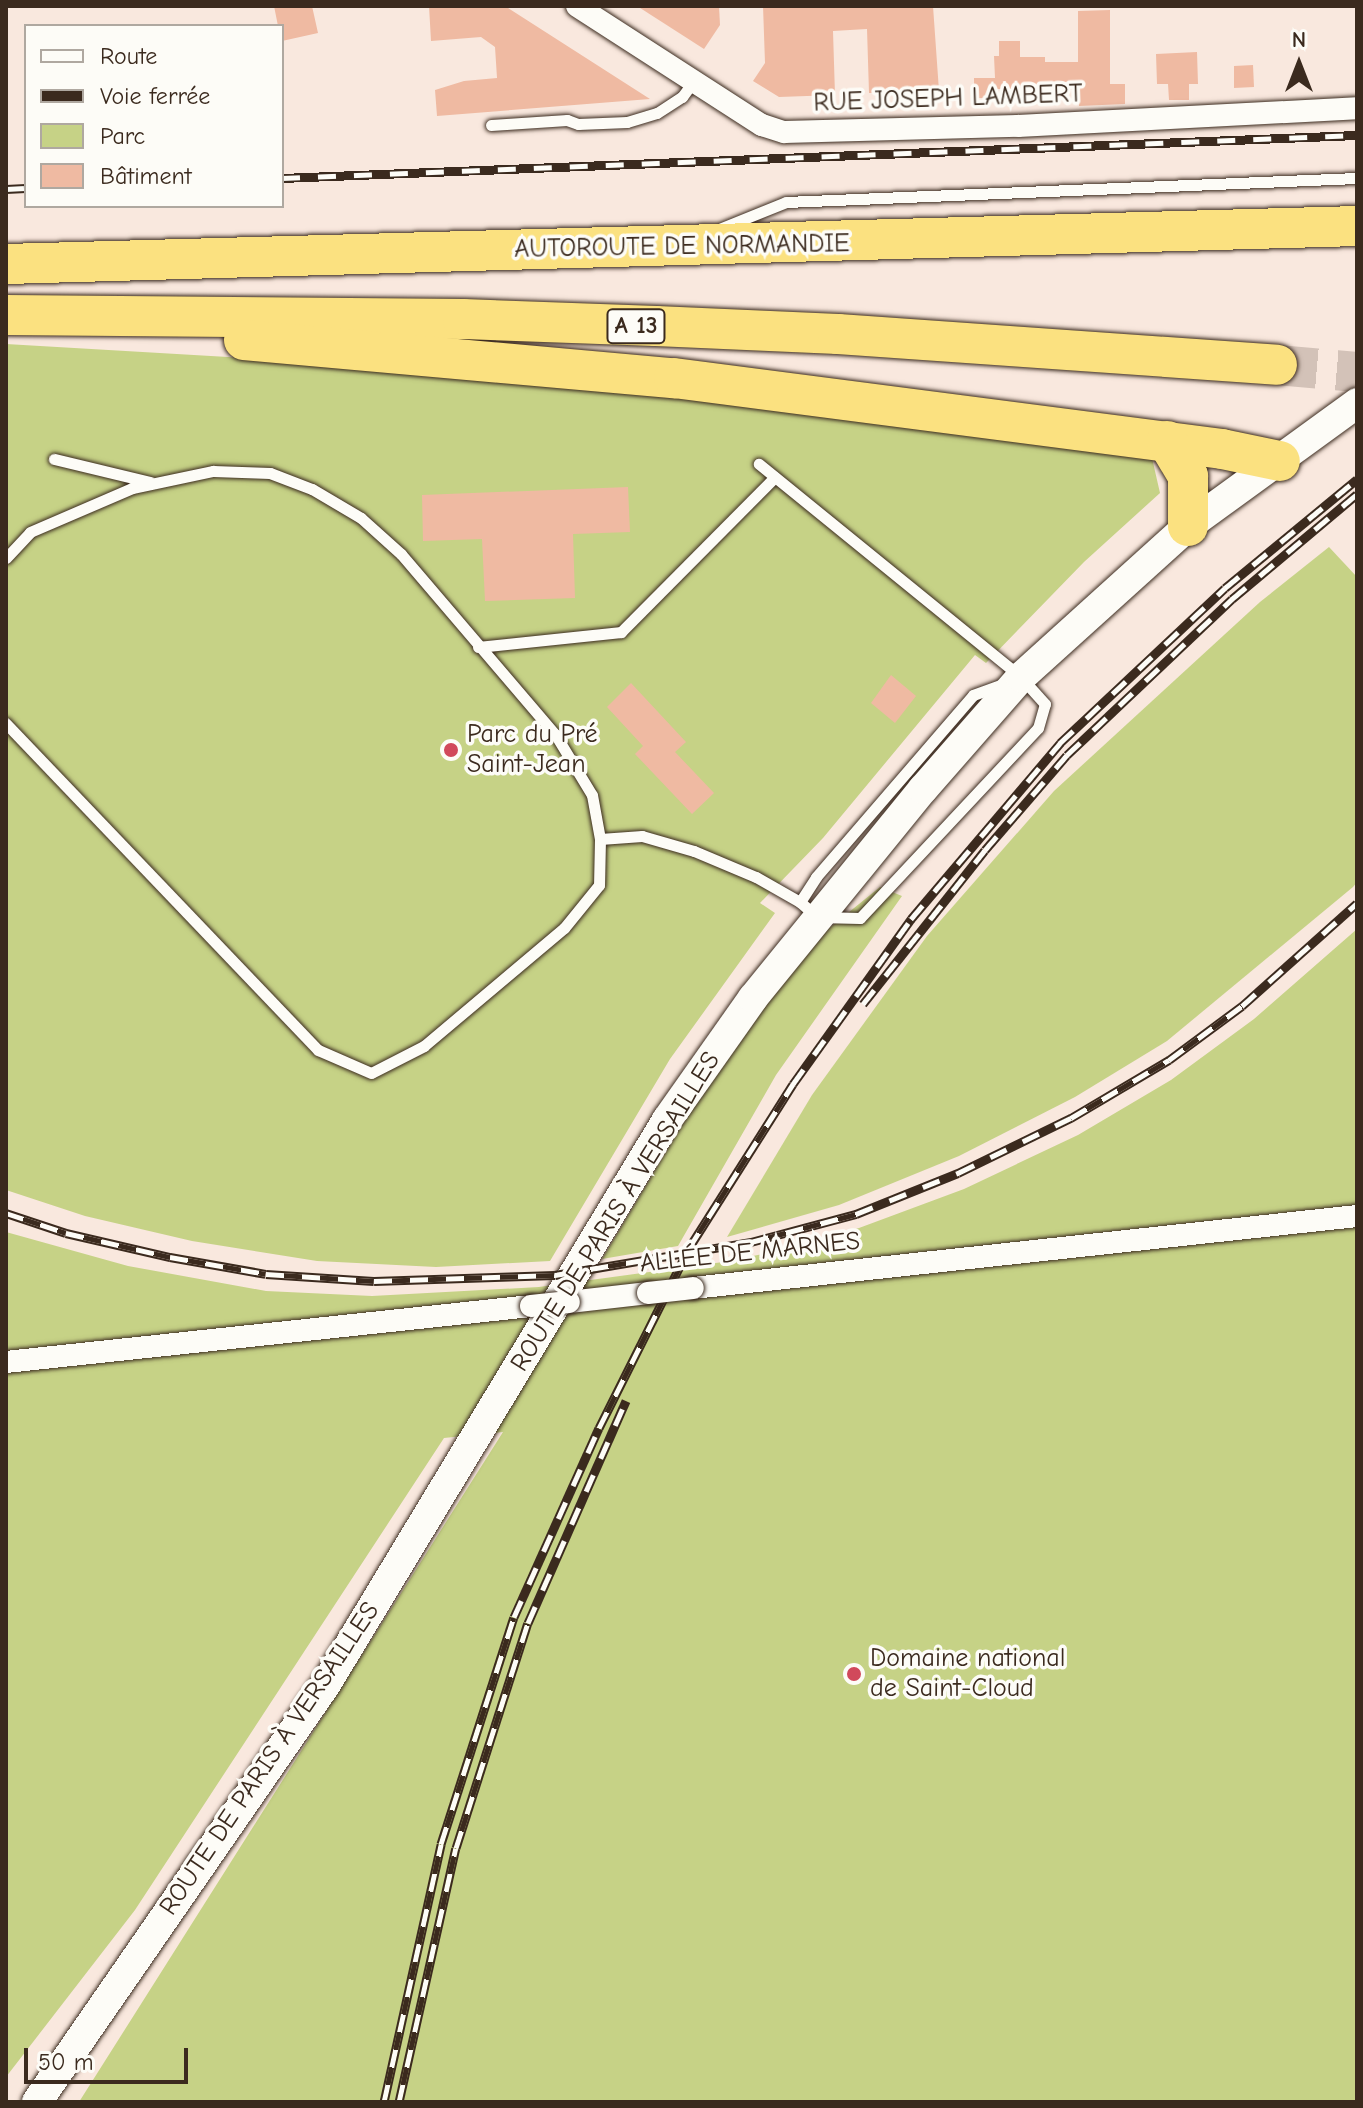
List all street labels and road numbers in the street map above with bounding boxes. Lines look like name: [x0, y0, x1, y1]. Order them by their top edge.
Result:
street label: RUE JOSEPH LAMBERT: [813, 79, 1083, 119]
street label: AUTOROUTE DE NORMANDIE: [514, 228, 850, 266]
road number: A 13: [606, 306, 666, 346]
street label: ROUTE DE PARIS À VERSAILLES: [505, 1047, 727, 1377]
street label: ALLÉE DE MARNES: [638, 1226, 862, 1280]
street label: ROUTE DE PARIS À VERSAILLES: [153, 1597, 387, 1921]

